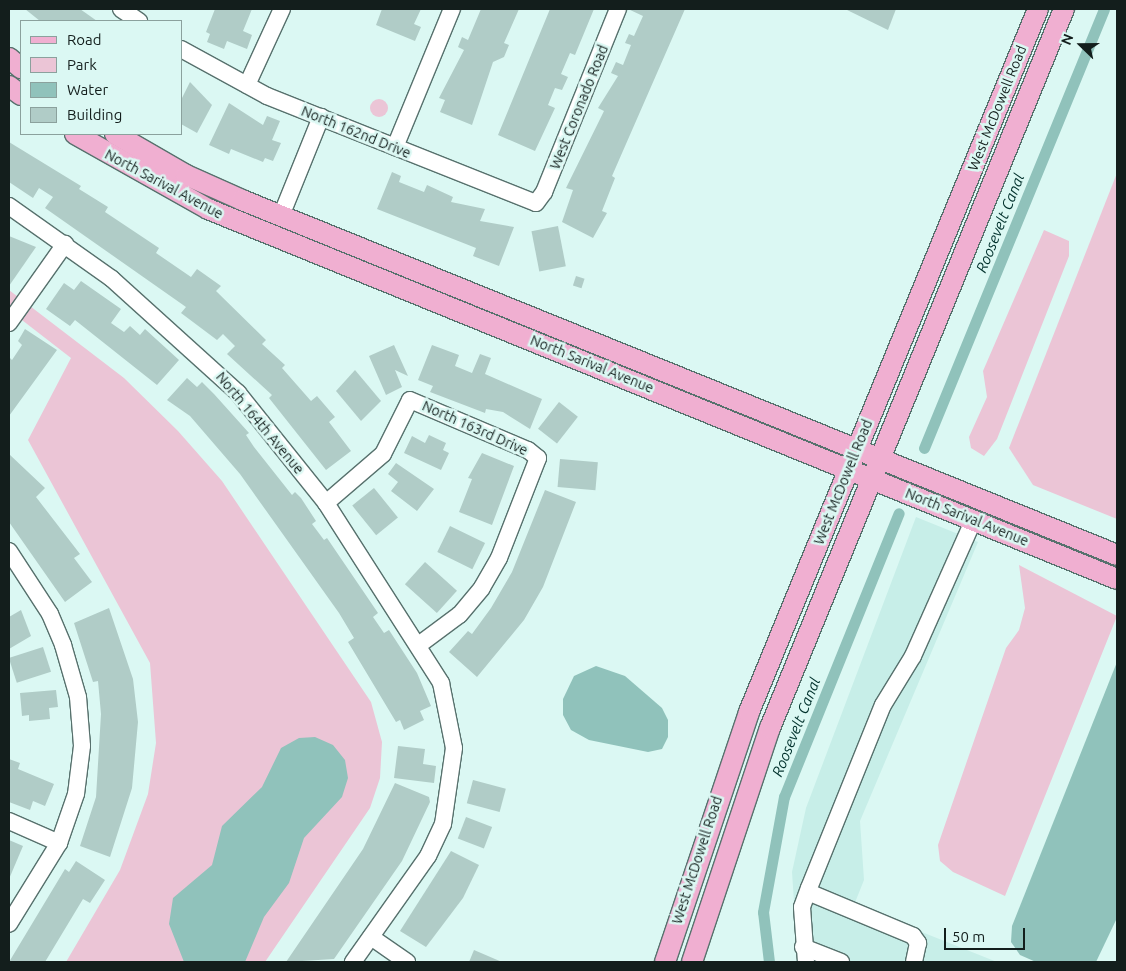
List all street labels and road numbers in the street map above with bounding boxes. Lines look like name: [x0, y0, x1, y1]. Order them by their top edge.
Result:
street label: West Coronado Road: [546, 42, 612, 172]
street label: West McDowell Road: [964, 43, 1030, 173]
street label: North 162nd Drive: [299, 102, 413, 162]
street label: North Sarival Avenue: [102, 146, 226, 222]
street label: North Sarival Avenue: [528, 332, 656, 396]
street label: North 164th Avenue: [213, 369, 307, 477]
street label: North 163rd Drive: [420, 397, 530, 459]
street label: West McDowell Road: [810, 417, 876, 547]
street label: North Sarival Avenue: [903, 485, 1031, 549]
street label: West McDowell Road: [668, 794, 726, 926]

